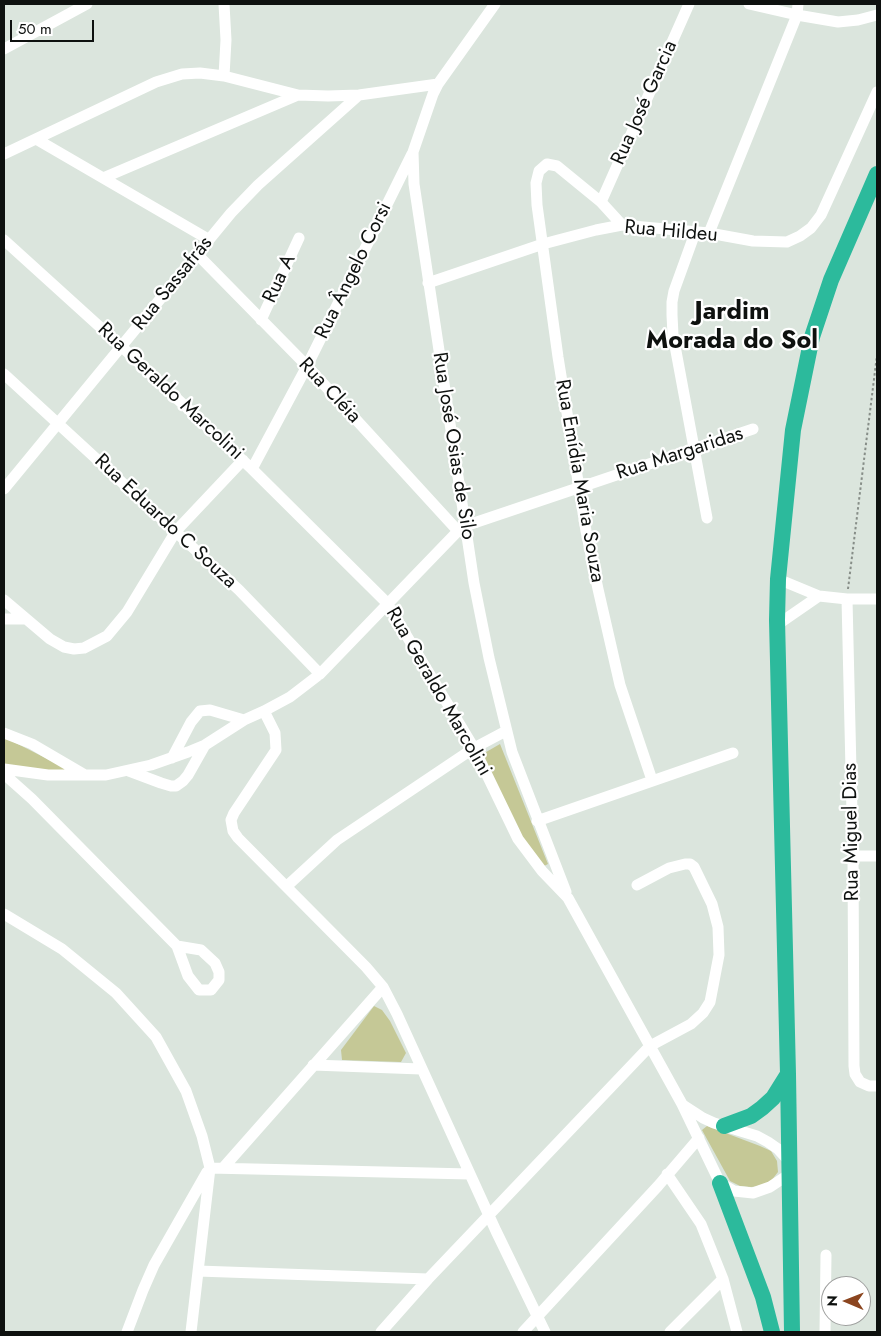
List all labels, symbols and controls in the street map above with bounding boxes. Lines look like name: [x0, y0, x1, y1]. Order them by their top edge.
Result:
scale bar: [12, 10, 96, 42]
text: 50 m: [18, 18, 52, 40]
street label: Rua José Garcia: [607, 37, 683, 169]
street label: Rua Ângelo Corsi: [311, 199, 397, 343]
street label: Rua Hildeu: [623, 216, 719, 248]
street label: Rua Sassafrás: [128, 232, 218, 336]
street label: Rua A: [258, 251, 302, 307]
district label: Jardim Morada do Sol: [646, 298, 818, 357]
street label: Rua Geraldo Marcolini: [92, 318, 248, 466]
street label: Rua José Osias de Silo: [426, 351, 480, 541]
street label: Rua Cléia: [293, 353, 365, 429]
street label: Rua Emídia Maria Souza: [549, 377, 609, 585]
street label: Rua Margaridas: [614, 422, 746, 486]
street label: Rua Eduardo C Souza: [89, 450, 241, 594]
street label: Rua Geraldo Marcolini: [380, 603, 496, 781]
street label: Rua Miguel Dias: [839, 763, 865, 901]
north arrow: [821, 1276, 871, 1326]
text: N: [822, 1295, 842, 1306]

